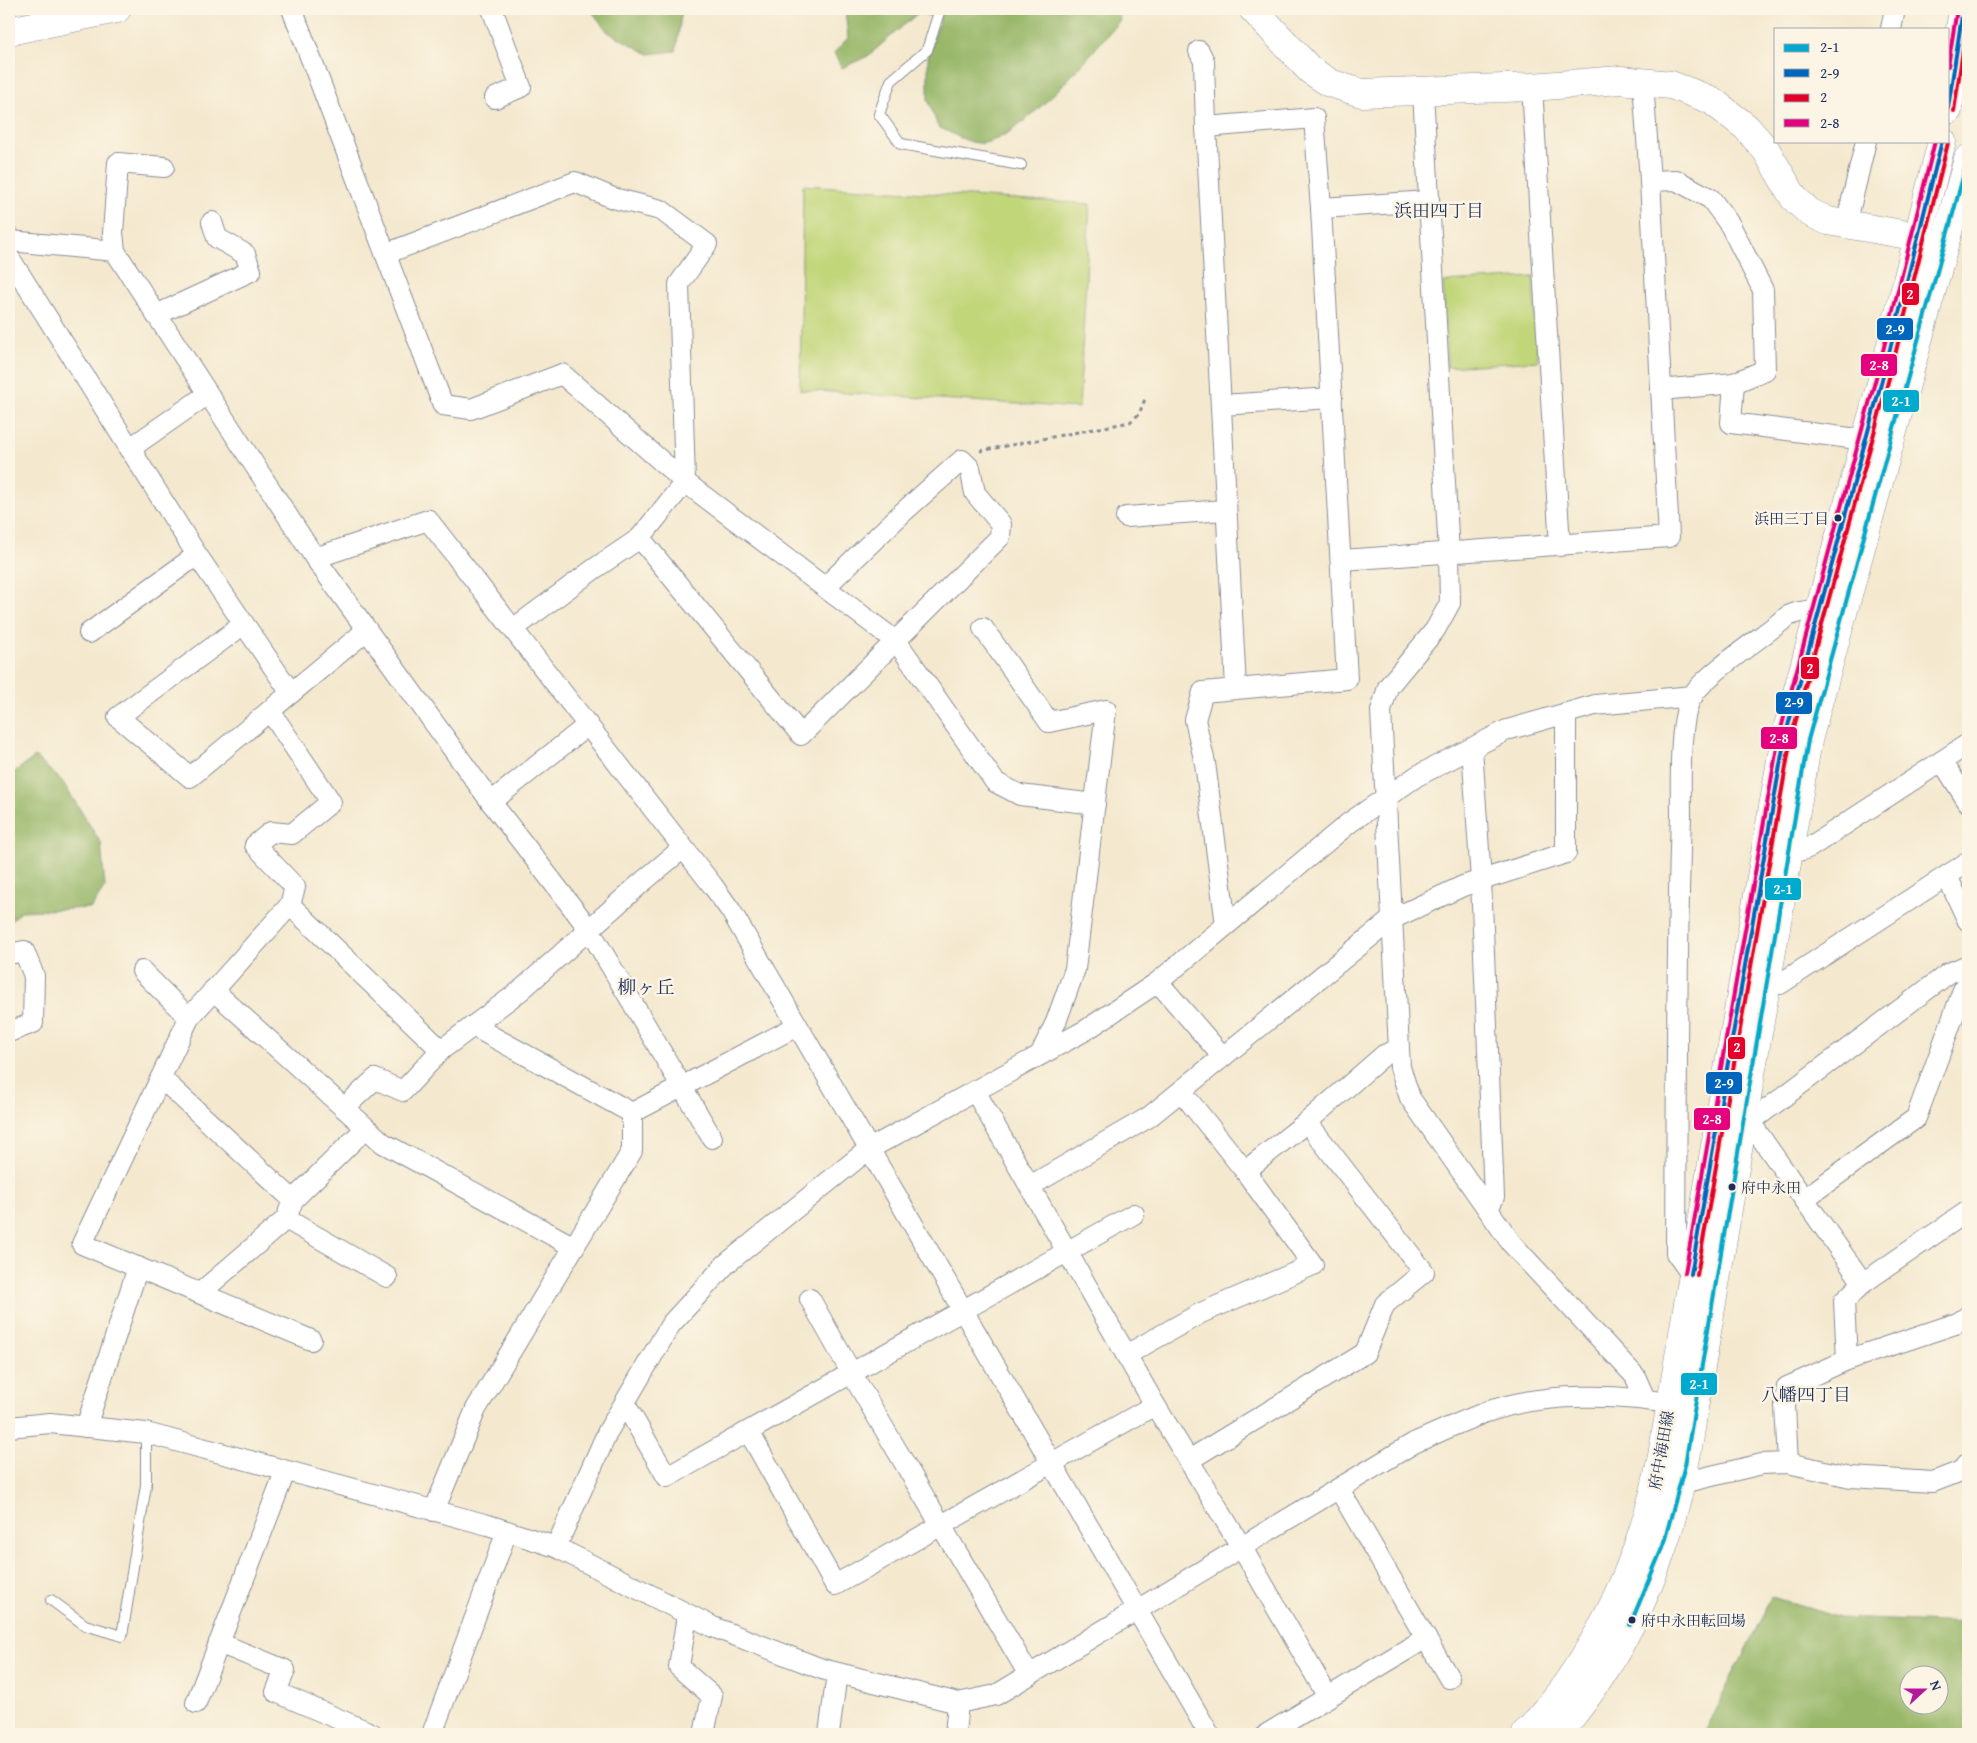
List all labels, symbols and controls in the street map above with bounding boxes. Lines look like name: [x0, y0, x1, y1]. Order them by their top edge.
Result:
legend: [1774, 28, 1950, 142]
text: 2-1: [1820, 36, 1840, 57]
text: 2-9: [1820, 62, 1840, 83]
text: 2: [1820, 86, 1827, 107]
text: 2-8: [1820, 112, 1840, 133]
district label: 浜田四丁目: [1394, 197, 1484, 224]
line badge: 2: [1901, 282, 1920, 306]
text: 2: [1906, 284, 1914, 304]
line badge: 2-9: [1876, 317, 1914, 341]
text: 2-9: [1885, 319, 1905, 339]
line badge: 2-8: [1860, 353, 1898, 377]
text: 2-8: [1869, 355, 1889, 375]
line badge: 2-1: [1882, 389, 1920, 413]
text: 2-1: [1891, 391, 1911, 411]
place label: 浜田三丁目: [1754, 508, 1829, 529]
marker: 浜田三丁目: [1833, 513, 1843, 523]
line badge: 2: [1800, 656, 1820, 680]
text: 2: [1806, 658, 1814, 678]
line badge: 2-9: [1775, 691, 1813, 715]
text: 2-9: [1784, 692, 1804, 712]
line badge: 2-8: [1760, 726, 1798, 750]
text: 2-8: [1769, 728, 1789, 748]
line badge: 2-1: [1764, 877, 1802, 901]
text: 2-1: [1773, 879, 1793, 899]
district label: 柳ヶ丘: [617, 973, 675, 1001]
line badge: 2: [1727, 1036, 1746, 1060]
text: 2: [1733, 1037, 1741, 1057]
line badge: 2-9: [1705, 1071, 1743, 1095]
text: 2-9: [1714, 1073, 1734, 1093]
line badge: 2-8: [1693, 1107, 1731, 1131]
text: 2-8: [1702, 1109, 1722, 1129]
place label: 府中永田: [1741, 1177, 1801, 1198]
marker: 府中永田: [1727, 1182, 1737, 1192]
line badge: 2-1: [1680, 1372, 1718, 1396]
text: 2-1: [1689, 1374, 1709, 1394]
district label: 八幡四丁目: [1761, 1381, 1851, 1408]
street label: 府中海田線: [1642, 1409, 1680, 1491]
place label: 府中永田転回場: [1641, 1610, 1746, 1631]
marker: 府中永田転回場: [1627, 1615, 1637, 1625]
north arrow: [1900, 1666, 1950, 1716]
text: N: [1925, 1677, 1947, 1694]

